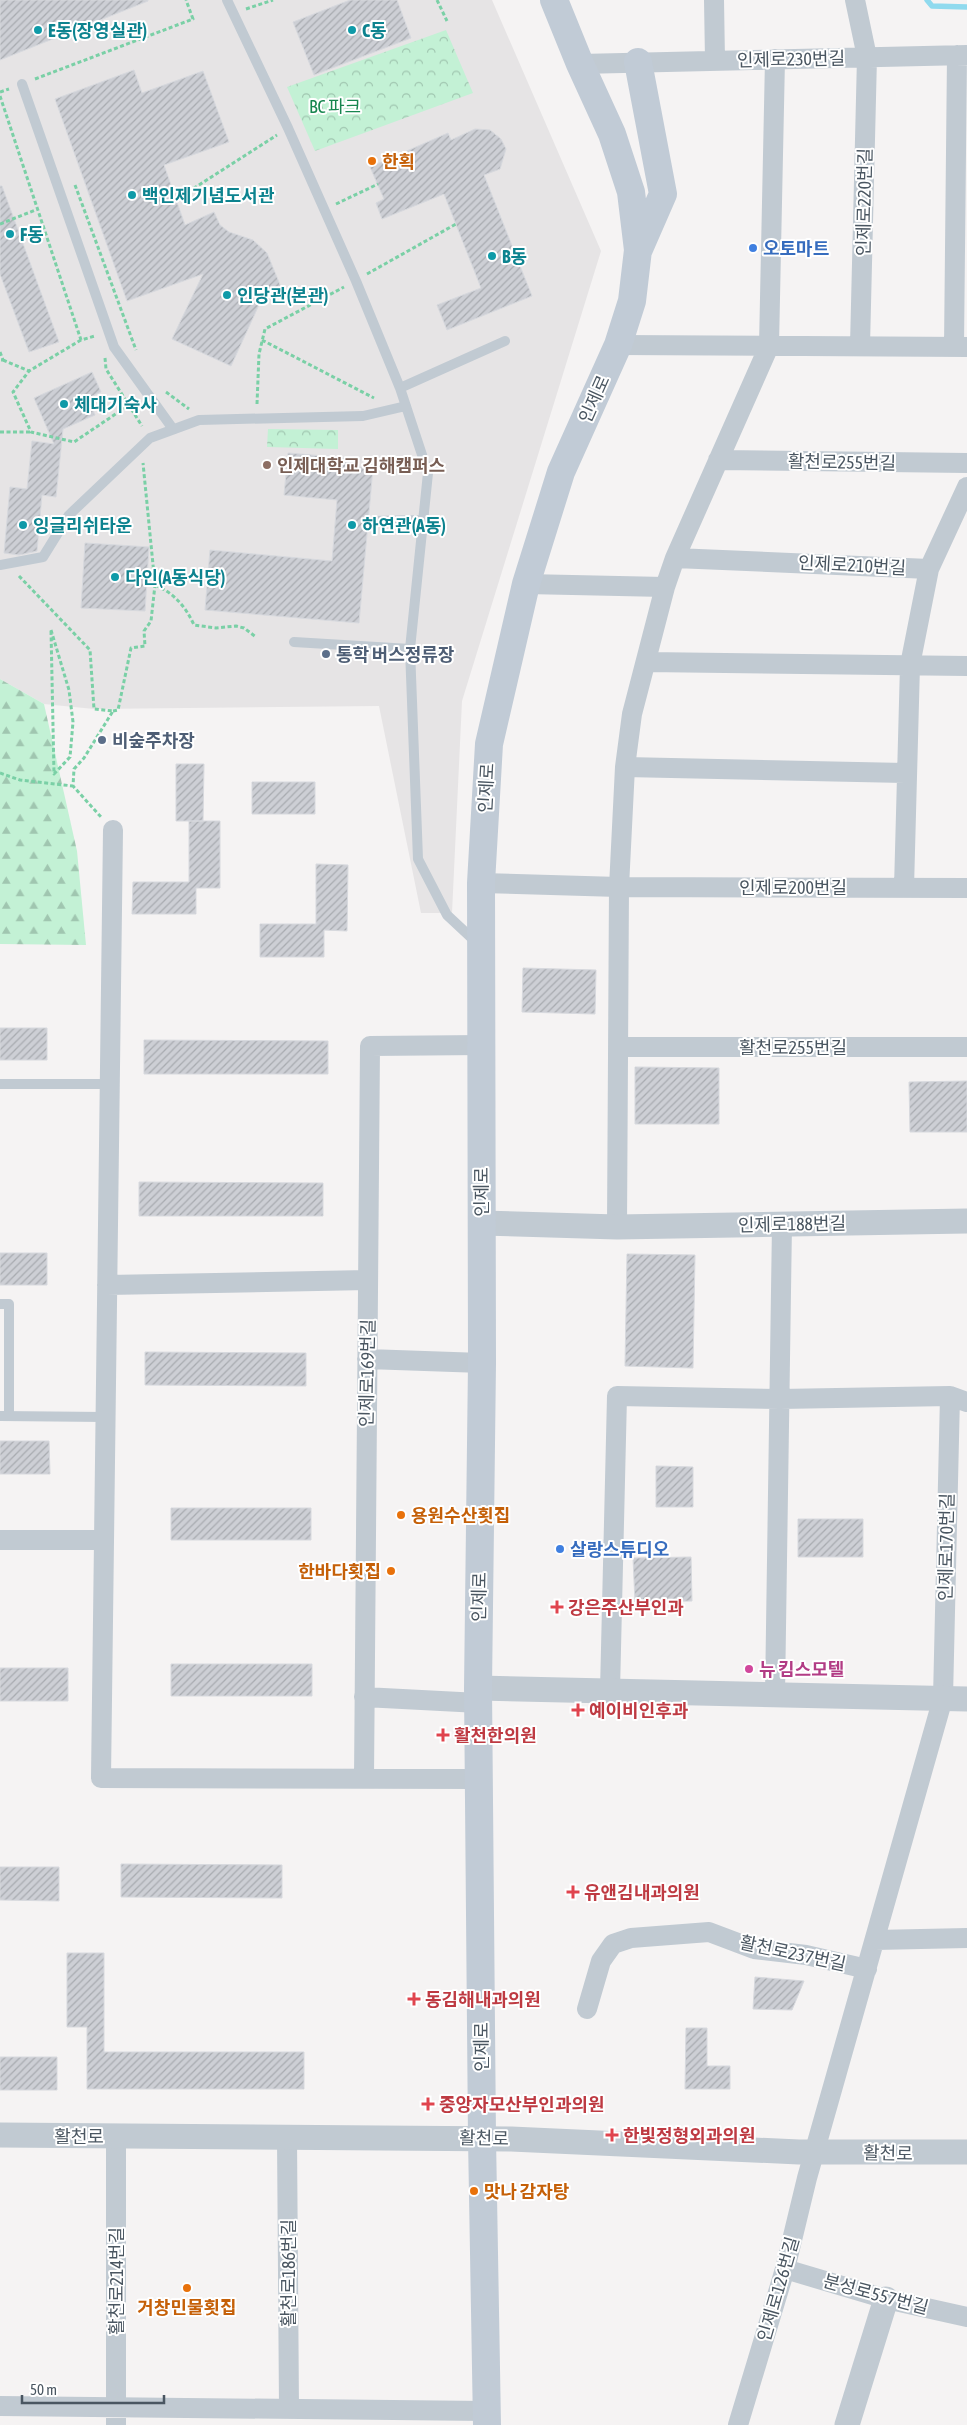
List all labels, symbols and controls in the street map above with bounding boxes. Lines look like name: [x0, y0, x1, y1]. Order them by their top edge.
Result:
place label: E동(장영실관): [48, 20, 147, 41]
place label: C동: [362, 20, 387, 41]
marker: E동(장영실관): [32, 24, 44, 36]
marker: C동: [346, 24, 358, 36]
street label: 인제로230번길: [737, 48, 845, 70]
park label: BC 파크: [309, 96, 361, 117]
street label: 인제로220번길: [853, 148, 875, 256]
place label: 한획: [382, 151, 415, 172]
marker: 한획: [366, 155, 378, 167]
place label: 백인제기념도서관: [142, 185, 275, 206]
marker: 백인제기념도서관: [126, 189, 138, 201]
place label: F동: [20, 224, 44, 245]
marker: F동: [4, 228, 16, 240]
place label: 오토마트: [763, 238, 829, 259]
marker: 오토마트: [747, 242, 759, 254]
place label: B동: [502, 246, 527, 267]
marker: B동: [486, 250, 498, 262]
place label: 인당관(본관): [237, 285, 328, 306]
marker: 인당관(본관): [221, 289, 233, 301]
street label: 인제로: [574, 372, 614, 426]
place label: 체대기숙사: [74, 394, 157, 415]
marker: 체대기숙사: [58, 398, 70, 410]
street label: 활천로255번길: [788, 451, 896, 473]
place label: 인제대학교 김해캠퍼스: [277, 455, 445, 476]
marker: 인제대학교 김해캠퍼스: [261, 459, 273, 471]
place label: 잉글리쉬타운: [33, 515, 132, 536]
place label: 하연관(A동): [362, 515, 446, 536]
marker: 잉글리쉬타운: [17, 519, 29, 531]
marker: 하연관(A동): [346, 519, 358, 531]
street label: 인제로210번길: [797, 552, 907, 578]
place label: 다인(A동식당): [125, 567, 225, 588]
marker: 다인(A동식당): [109, 571, 121, 583]
place label: 통학 버스정류장: [336, 644, 455, 665]
marker: 통학 버스정류장: [320, 648, 332, 660]
place label: 비숲주차장: [112, 730, 195, 751]
marker: 비숲주차장: [96, 734, 108, 746]
street label: 인제로: [474, 763, 498, 813]
street label: 인제로200번길: [739, 877, 847, 898]
street label: 활천로255번길: [739, 1037, 847, 1058]
street label: 인제로: [471, 1167, 492, 1217]
street label: 인제로188번길: [738, 1213, 846, 1235]
street label: 인제로169번길: [356, 1319, 378, 1427]
street label: 인제로170번길: [935, 1493, 957, 1601]
place label: 용원수산횟집: [411, 1505, 510, 1526]
marker: 용원수산횟집: [395, 1509, 407, 1521]
place label: 살랑스튜디오: [570, 1539, 669, 1560]
marker: 살랑스튜디오: [554, 1543, 566, 1555]
place label: 한바다횟집: [298, 1561, 381, 1582]
marker: 한바다횟집: [385, 1565, 397, 1577]
street label: 인제로: [468, 1572, 490, 1622]
place label: 강은주산부인과: [568, 1597, 684, 1618]
marker: 강은주산부인과: [550, 1600, 564, 1614]
place label: 뉴 킴스모텔: [759, 1659, 844, 1680]
marker: 뉴 킴스모텔: [743, 1663, 755, 1675]
place label: 예이비인후과: [589, 1700, 689, 1721]
marker: 예이비인후과: [571, 1703, 585, 1717]
place label: 활천한의원: [454, 1725, 537, 1746]
marker: 활천한의원: [436, 1728, 450, 1742]
place label: 유앤김내과의원: [584, 1882, 700, 1903]
marker: 유앤김내과의원: [566, 1885, 580, 1899]
street label: 활천로237번길: [738, 1931, 848, 1975]
place label: 동김해내과의원: [425, 1989, 541, 2010]
marker: 동김해내과의원: [407, 1992, 421, 2006]
street label: 인제로: [471, 2022, 492, 2072]
place label: 중앙자모산부인과의원: [439, 2094, 605, 2115]
marker: 중앙자모산부인과의원: [421, 2097, 435, 2111]
place label: 한빛정형외과의원: [623, 2125, 755, 2146]
street label: 활천로: [54, 2126, 104, 2147]
street label: 활천로: [459, 2127, 509, 2149]
marker: 한빛정형외과의원: [605, 2128, 619, 2142]
street label: 활천로: [863, 2142, 913, 2164]
place label: 맛나 감자탕: [484, 2181, 570, 2202]
marker: 맛나 감자탕: [468, 2185, 480, 2197]
street label: 활천로186번길: [278, 2219, 299, 2327]
street label: 활천로214번길: [106, 2227, 127, 2335]
street label: 인제로126번길: [753, 2234, 803, 2344]
street label: 분성로557번길: [821, 2270, 931, 2318]
marker: 거창민물횟집: [181, 2282, 193, 2294]
place label: 거창민물횟집: [137, 2297, 237, 2318]
scale bar: [22, 2372, 165, 2404]
text: 50 m: [30, 2381, 57, 2398]

